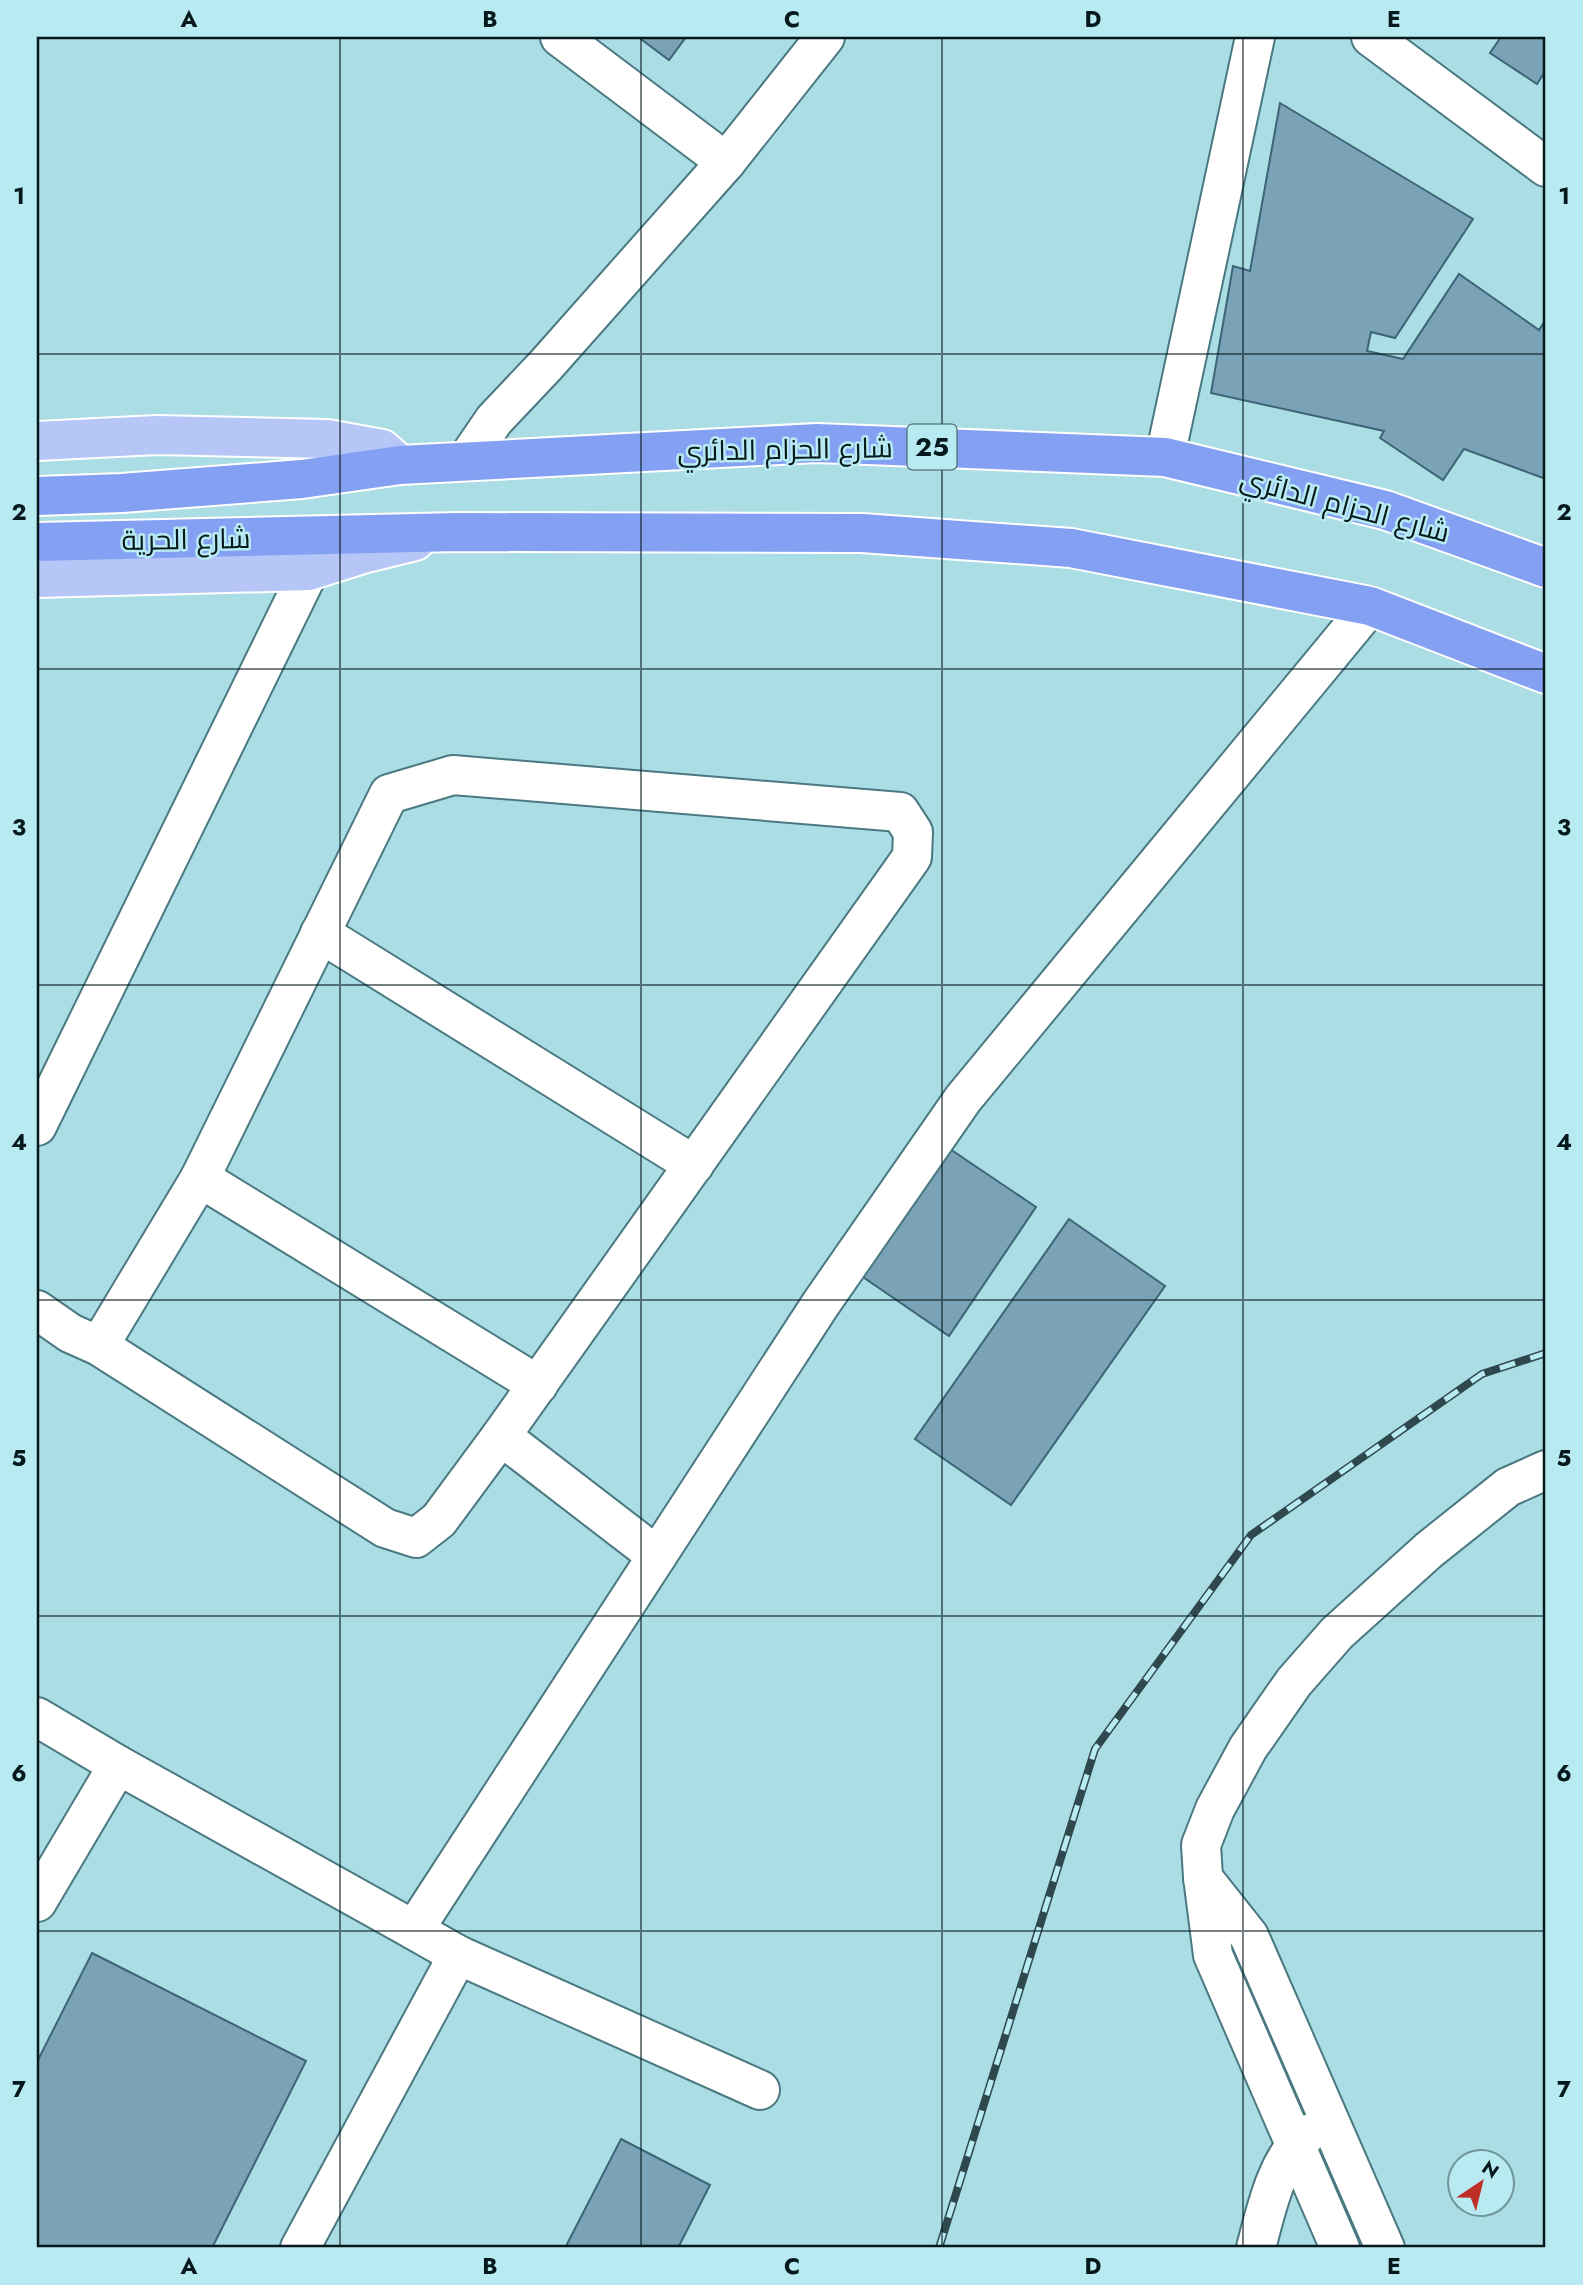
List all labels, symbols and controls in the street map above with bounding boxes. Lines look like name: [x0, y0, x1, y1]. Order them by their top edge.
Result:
text: A: [180, 2, 198, 36]
text: B: [482, 2, 498, 36]
text: C: [784, 2, 800, 36]
text: D: [1085, 2, 1102, 36]
text: E: [1387, 2, 1401, 36]
text: 1: [13, 179, 25, 213]
text: 1: [1558, 179, 1570, 213]
road number: 25: [908, 424, 956, 470]
street label: شارع الحزام الدائري: [677, 427, 893, 473]
street label: شارع الحزام الدائري: [1235, 458, 1454, 554]
text: 2: [11, 495, 27, 529]
text: 2: [1556, 495, 1572, 529]
street label: شارع الحرية: [121, 518, 251, 561]
text: 3: [12, 810, 26, 844]
text: 3: [1557, 810, 1571, 844]
text: 4: [11, 1125, 27, 1159]
text: 4: [1556, 1125, 1572, 1159]
text: 5: [12, 1441, 26, 1475]
text: 5: [1557, 1441, 1571, 1475]
text: 6: [11, 1756, 27, 1790]
text: 6: [1556, 1756, 1572, 1790]
text: 7: [12, 2072, 26, 2106]
text: 7: [1557, 2072, 1571, 2106]
north arrow: [1446, 2148, 1516, 2218]
text: N: [1477, 2154, 1504, 2185]
text: A: [180, 2249, 198, 2283]
text: B: [482, 2249, 498, 2283]
text: C: [784, 2249, 800, 2283]
text: D: [1085, 2249, 1102, 2283]
text: E: [1387, 2249, 1401, 2283]

